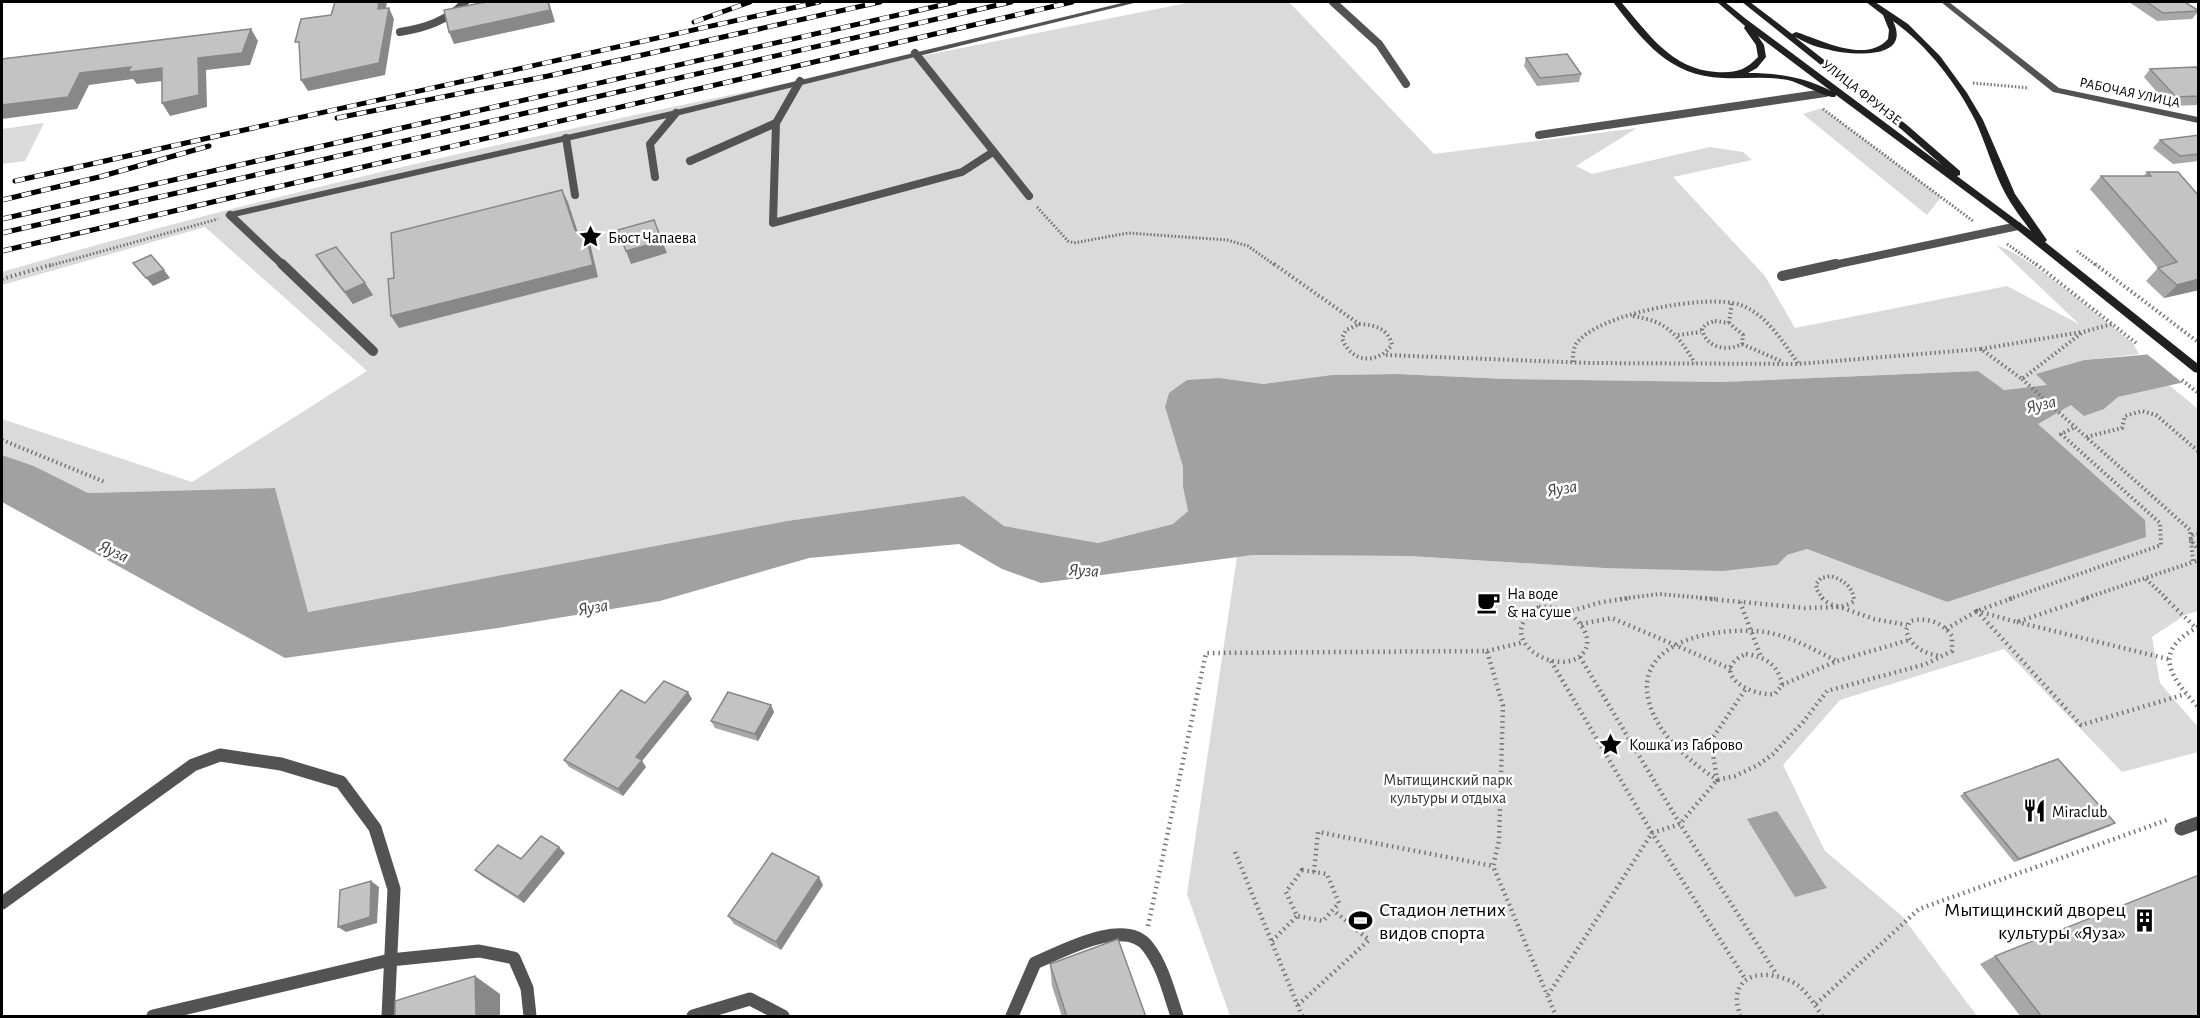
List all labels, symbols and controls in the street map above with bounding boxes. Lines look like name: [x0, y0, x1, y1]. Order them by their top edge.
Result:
street label: УЛИЦА ФРУНЗЕ: [1819, 58, 1904, 128]
street label: РАБОЧАЯ УЛИЦА: [2078, 75, 2181, 110]
place icon: Бюст Чапаева: [577, 224, 603, 250]
place label: Бюст Чапаева: [608, 230, 697, 246]
water label: Яуза: [2024, 393, 2058, 417]
water label: Яуза: [1546, 478, 1579, 500]
water label: Яуза: [96, 537, 131, 566]
water label: Яуза: [1068, 561, 1099, 581]
place label: На воде & на суше: [1507, 586, 1571, 621]
cafe icon: На воде & на суше: [1476, 589, 1502, 615]
water label: Яуза: [577, 597, 610, 619]
place icon: Кошка из Габрово: [1598, 731, 1624, 757]
place label: Кошка из Габрово: [1629, 737, 1743, 753]
park label: Мытищинский парк культуры и отдыха: [1383, 772, 1513, 807]
restaurant icon: Miraclub: [2021, 798, 2047, 824]
place label: Miraclub: [2052, 804, 2107, 820]
place label: Стадион летних видов спорта: [1379, 900, 1506, 943]
place label: Мытищинский дворец культуры «Яуза»: [1944, 900, 2126, 943]
sports icon: Стадион летних видов спорта: [1348, 907, 1374, 933]
building icon: Мытищинский дворец культуры «Яуза»: [2131, 907, 2157, 933]

